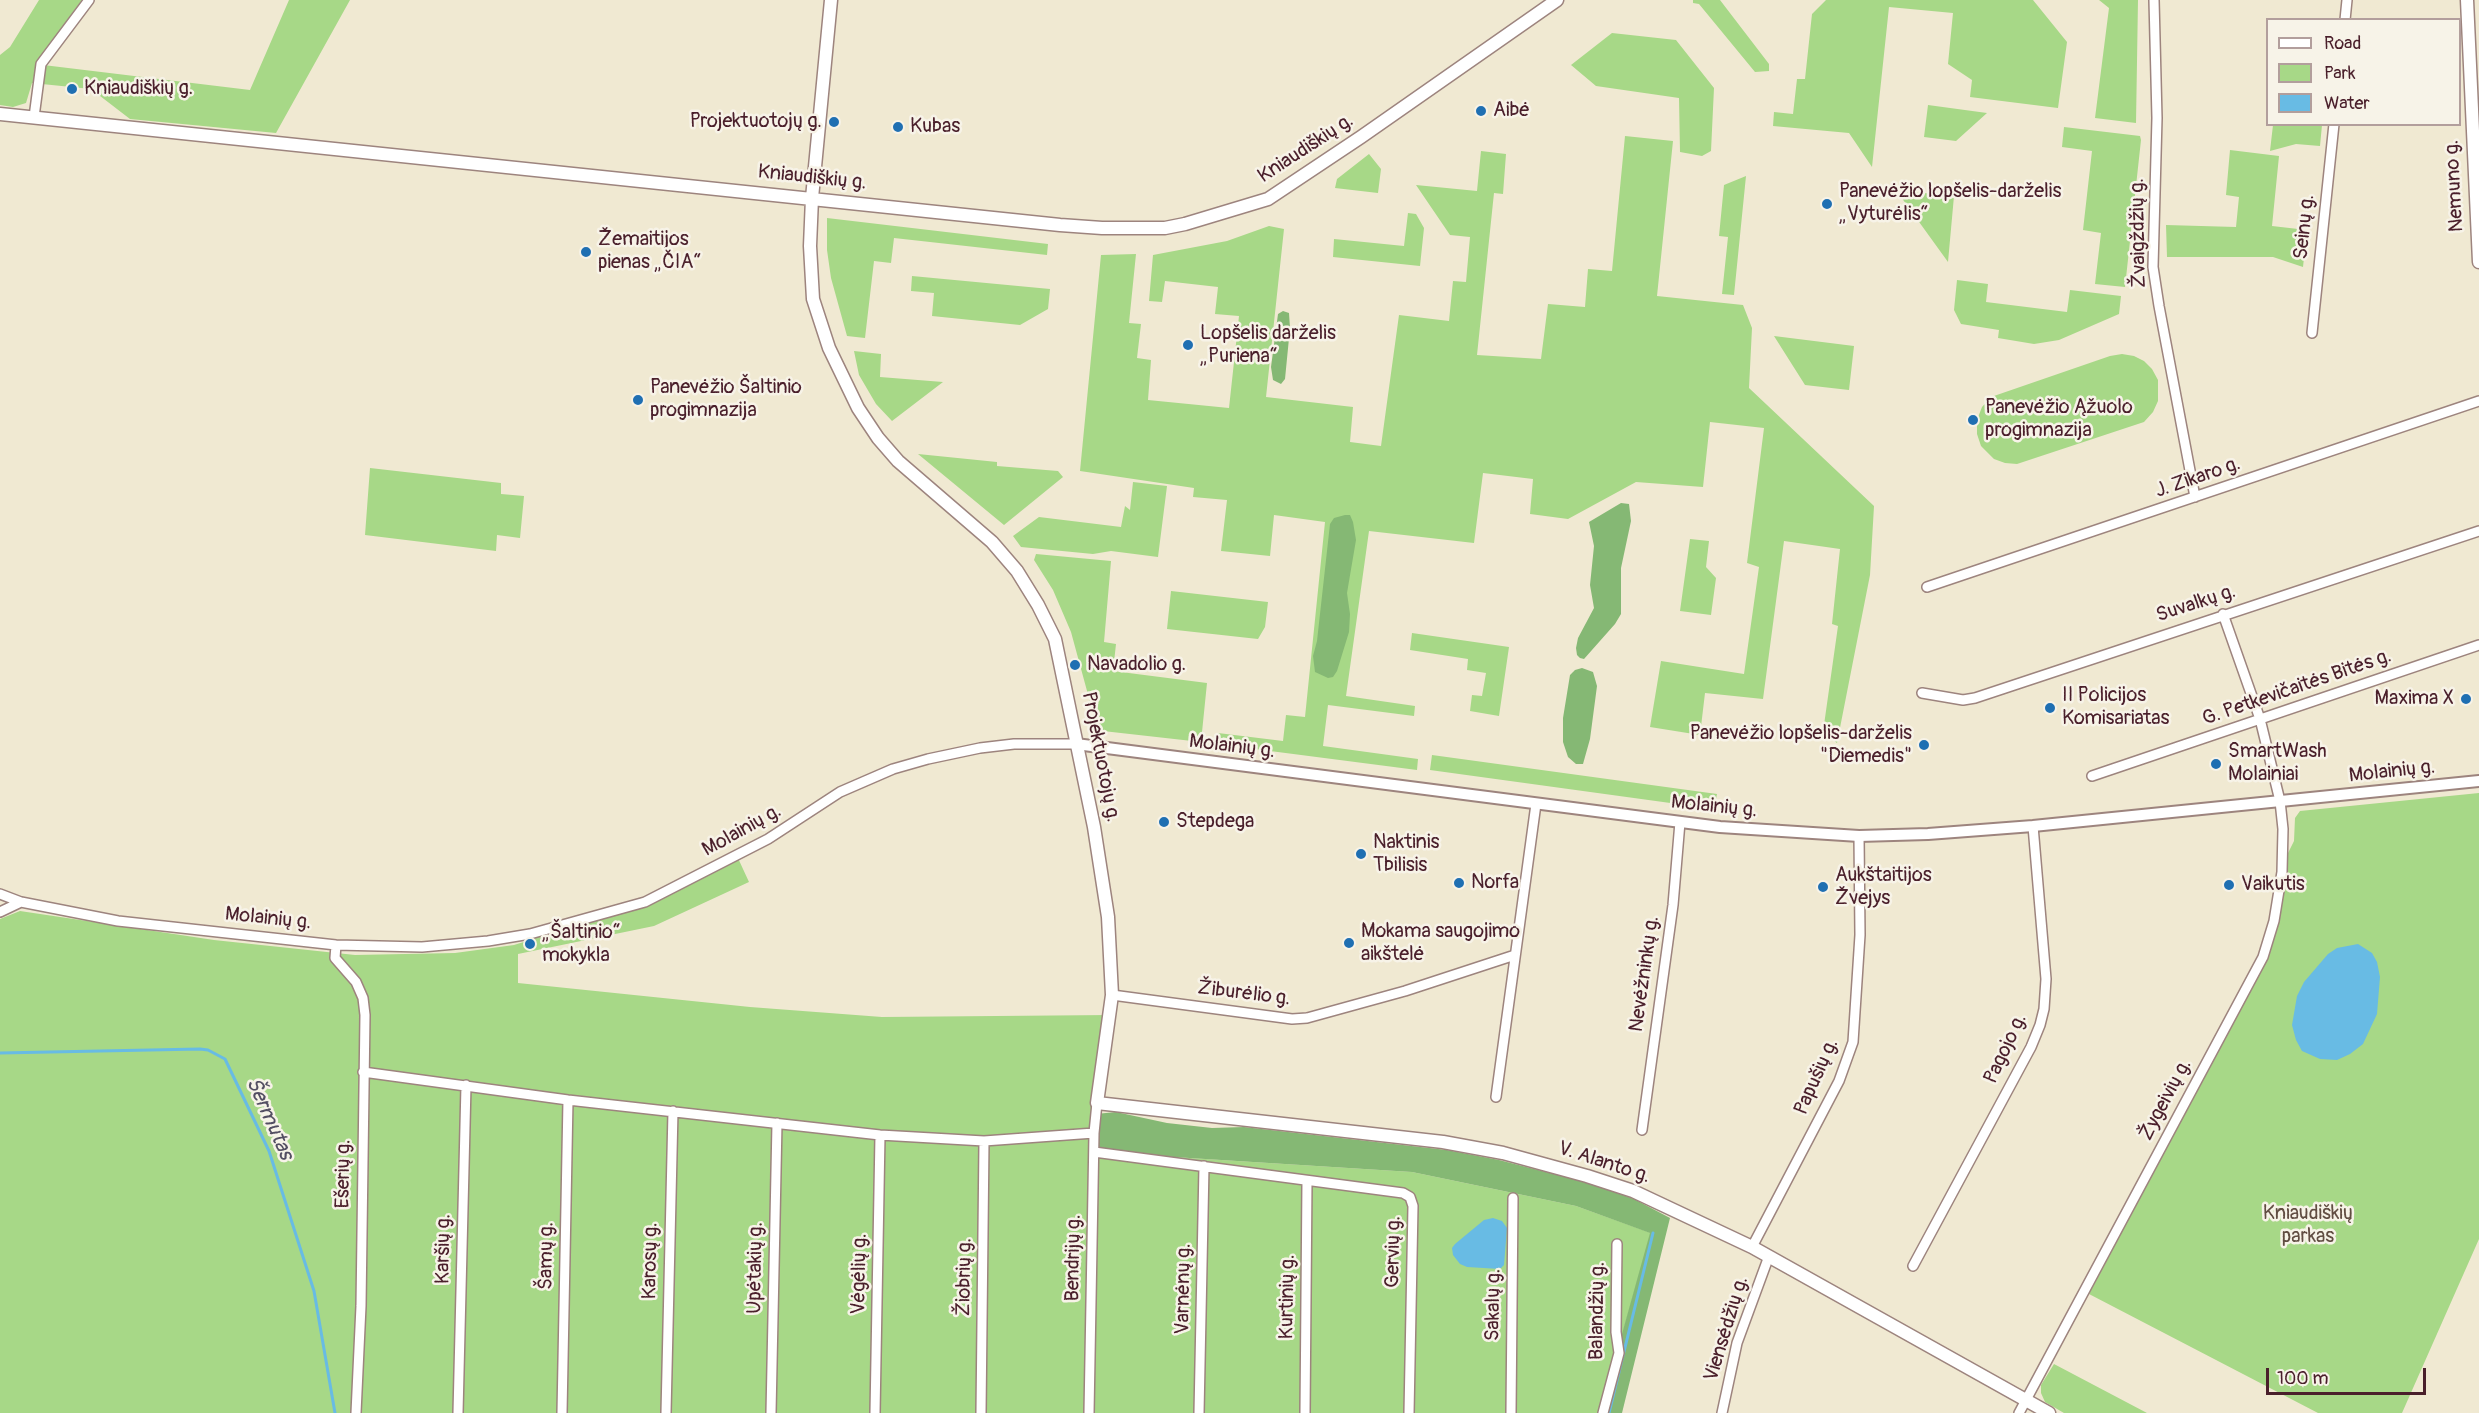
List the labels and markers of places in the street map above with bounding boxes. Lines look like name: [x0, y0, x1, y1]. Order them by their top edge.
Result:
place label: Kniaudiškių g.: [84, 77, 193, 101]
marker: Kniaudiškių g.: [65, 82, 79, 96]
place label: Aibė: [1493, 99, 1530, 123]
marker: Aibė: [1474, 104, 1488, 118]
place label: Projektuotojų g.: [690, 110, 822, 134]
marker: Projektuotojų g.: [827, 115, 841, 129]
place label: Kubas: [910, 115, 960, 139]
marker: Kubas: [891, 120, 905, 134]
place label: Panevėžio lopšelis-darželis „Vyturėlis“: [1839, 180, 2061, 227]
marker: Panevėžio lopšelis-darželis „Vyturėlis“: [1820, 197, 1834, 211]
place label: Žemaitijos pienas „ČIA“: [598, 228, 702, 275]
marker: Žemaitijos pienas „ČIA“: [579, 245, 593, 259]
place label: Lopšelis darželis „Puriena“: [1200, 322, 1336, 369]
marker: Lopšelis darželis „Puriena“: [1181, 338, 1195, 352]
place label: Panevėžio Šaltinio progimnazija: [650, 376, 802, 423]
marker: Panevėžio Šaltinio progimnazija: [631, 393, 645, 407]
place label: Panevėžio Ąžuolo progimnazija: [1985, 396, 2133, 443]
marker: Panevėžio Ąžuolo progimnazija: [1966, 413, 1980, 427]
place label: Navadolio g.: [1087, 653, 1186, 677]
marker: Navadolio g.: [1068, 658, 1082, 672]
place label: II Policijos Komisariatas: [2062, 684, 2169, 731]
place label: Maxima X: [2374, 687, 2454, 711]
marker: Maxima X: [2459, 692, 2473, 706]
marker: II Policijos Komisariatas: [2043, 701, 2057, 715]
place label: Panevėžio lopšelis-darželis "Diemedis": [1690, 722, 1912, 769]
marker: Panevėžio lopšelis-darželis "Diemedis": [1917, 738, 1931, 752]
place label: SmartWash Molainiai: [2228, 740, 2327, 787]
marker: SmartWash Molainiai: [2209, 757, 2223, 771]
place label: Stepdega: [1176, 810, 1254, 834]
marker: Stepdega: [1157, 815, 1171, 829]
place label: Naktinis Tbilisis: [1373, 831, 1439, 878]
marker: Naktinis Tbilisis: [1354, 847, 1368, 861]
place label: Aukštaitijos Žvejys: [1835, 864, 1932, 911]
place label: Norfa: [1471, 871, 1519, 895]
place label: Vaikutis: [2241, 873, 2305, 897]
marker: Norfa: [1452, 876, 1466, 890]
marker: Vaikutis: [2222, 878, 2236, 892]
marker: Aukštaitijos Žvejys: [1816, 880, 1830, 894]
place label: Mokama saugojimo aikštelė: [1361, 920, 1520, 967]
place label: „Šaltinio“ mokykla: [542, 921, 621, 968]
marker: Mokama saugojimo aikštelė: [1342, 936, 1356, 950]
marker: „Šaltinio“ mokykla: [523, 937, 537, 951]

